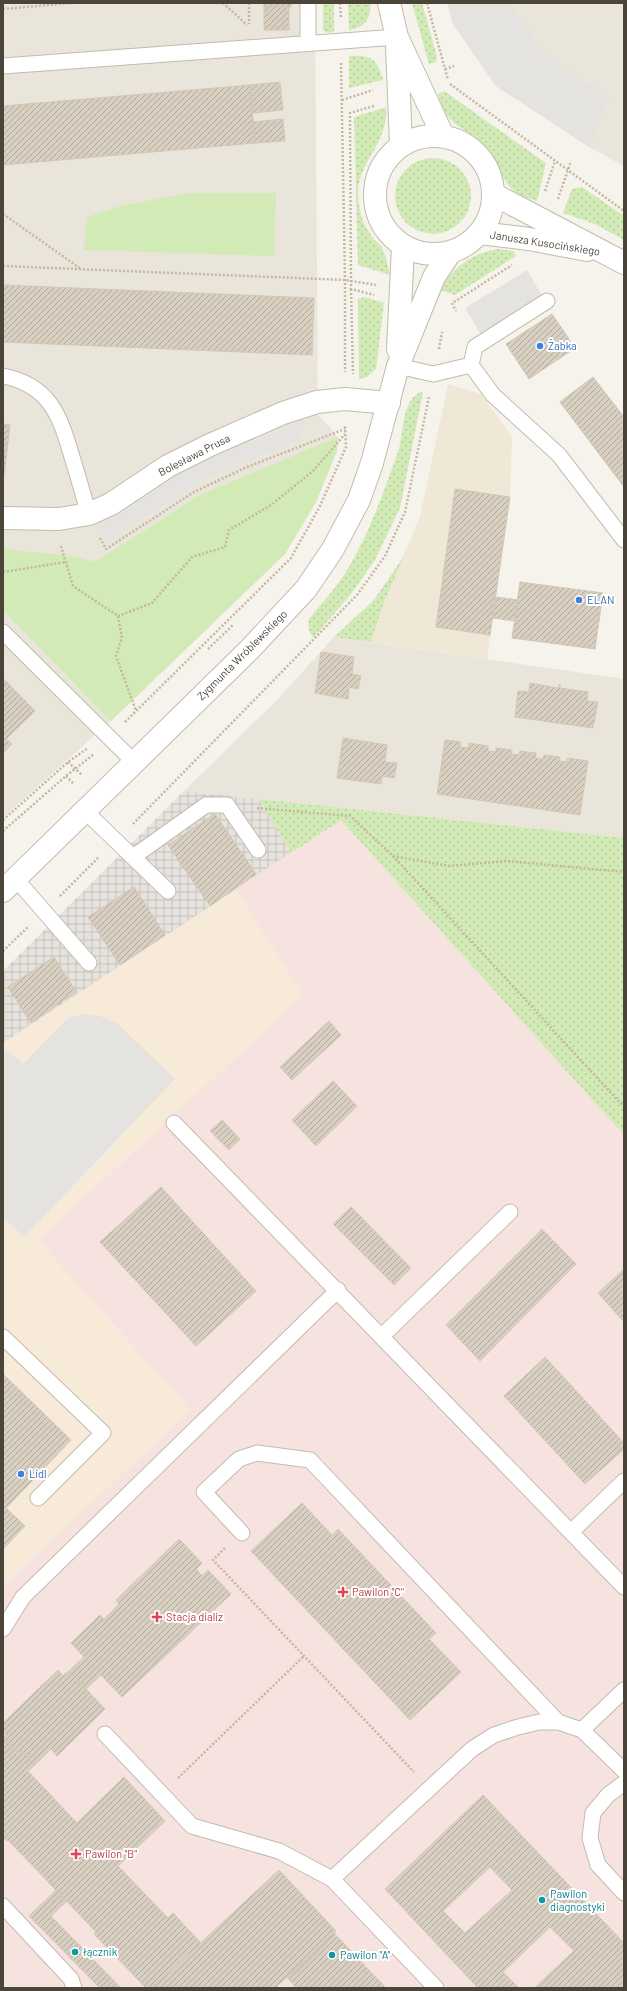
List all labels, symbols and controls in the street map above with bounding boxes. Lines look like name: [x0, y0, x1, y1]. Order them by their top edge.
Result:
street label: Janusza Kusocińskiego: [489, 227, 601, 258]
place label: Żabka: [548, 338, 577, 352]
marker: Żabka: [535, 341, 545, 351]
street label: Bolesława Prusa: [156, 431, 232, 478]
place label: ELAN: [587, 593, 614, 606]
marker: ELAN: [574, 595, 584, 605]
street label: Zygmunta Wróblewskiego: [194, 607, 289, 702]
place label: Lidl: [29, 1467, 47, 1480]
marker: Lidl: [16, 1469, 26, 1479]
place label: Pawilon "C": [352, 1585, 404, 1598]
marker: Pawilon "C": [337, 1586, 349, 1598]
place label: Stacja dializ: [166, 1610, 223, 1623]
marker: Stacja dializ: [151, 1611, 163, 1623]
place label: Pawilon "B": [85, 1847, 137, 1860]
marker: Pawilon "B": [70, 1848, 82, 1860]
place label: Pawilon diagnostyki: [550, 1887, 605, 1913]
marker: Pawilon diagnostyki: [537, 1895, 547, 1905]
place label: łącznik: [83, 1945, 118, 1958]
marker: łącznik: [70, 1947, 80, 1957]
place label: Pawilon "A": [340, 1948, 391, 1961]
marker: Pawilon "A": [327, 1950, 337, 1960]

